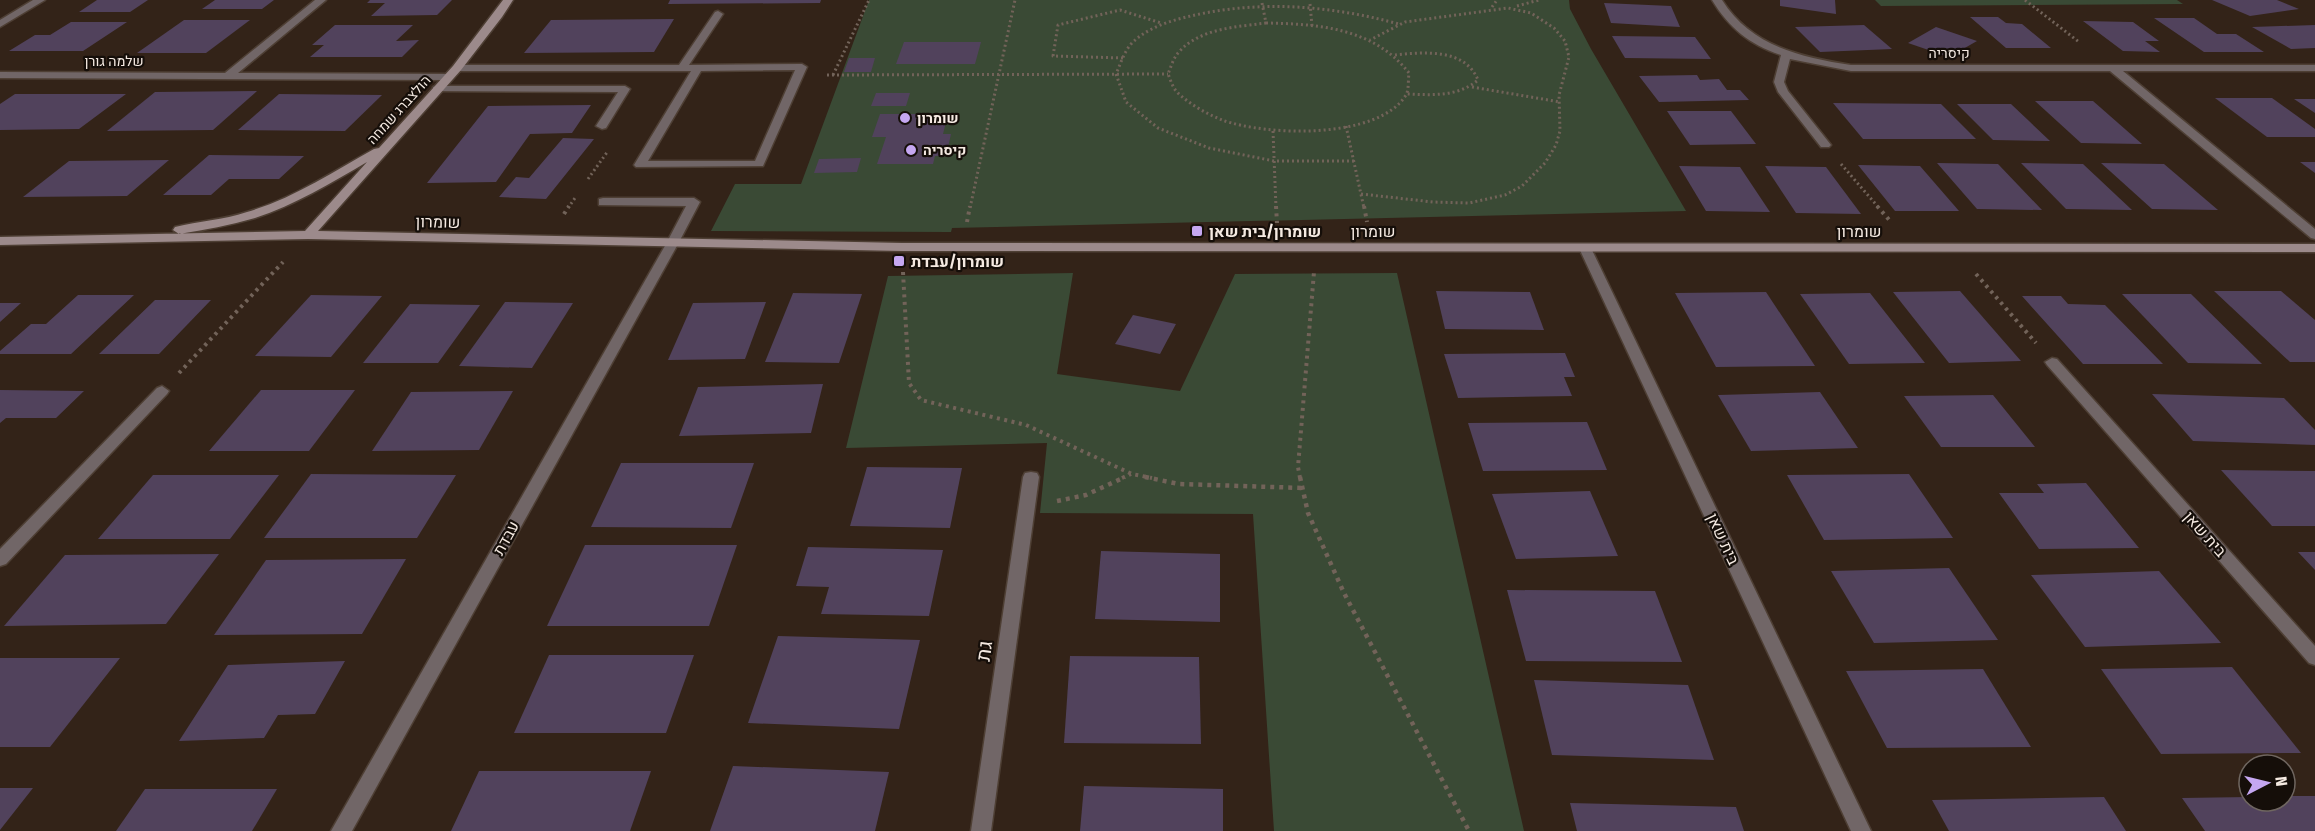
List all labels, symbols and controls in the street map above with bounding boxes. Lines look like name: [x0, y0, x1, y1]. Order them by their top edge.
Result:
street label: קיסריה: [1928, 45, 1970, 62]
street label: שלמה גורן: [84, 53, 144, 70]
street label: הולצברג שמחה: [364, 72, 434, 148]
place label: שומרון: [917, 110, 959, 127]
marker: שומרון: [898, 111, 912, 125]
place label: קיסריה: [923, 142, 966, 159]
marker: קיסריה: [904, 143, 918, 157]
street label: שומרון: [415, 212, 461, 232]
place label: שומרון/בית שאן: [1209, 222, 1321, 241]
street label: שומרון: [1351, 222, 1395, 241]
street label: שומרון: [1837, 222, 1881, 241]
marker: שומרון/בית שאן: [1190, 224, 1204, 238]
place label: שומרון/עבדת: [911, 252, 1004, 271]
marker: שומרון/עבדת: [892, 254, 906, 268]
street label: בית שאן: [2180, 507, 2231, 561]
street label: בית שאן: [1703, 510, 1743, 568]
street label: עבדת: [489, 518, 523, 558]
street label: גת: [971, 639, 997, 663]
north arrow: [2237, 753, 2297, 813]
text: N: [2271, 775, 2291, 787]

